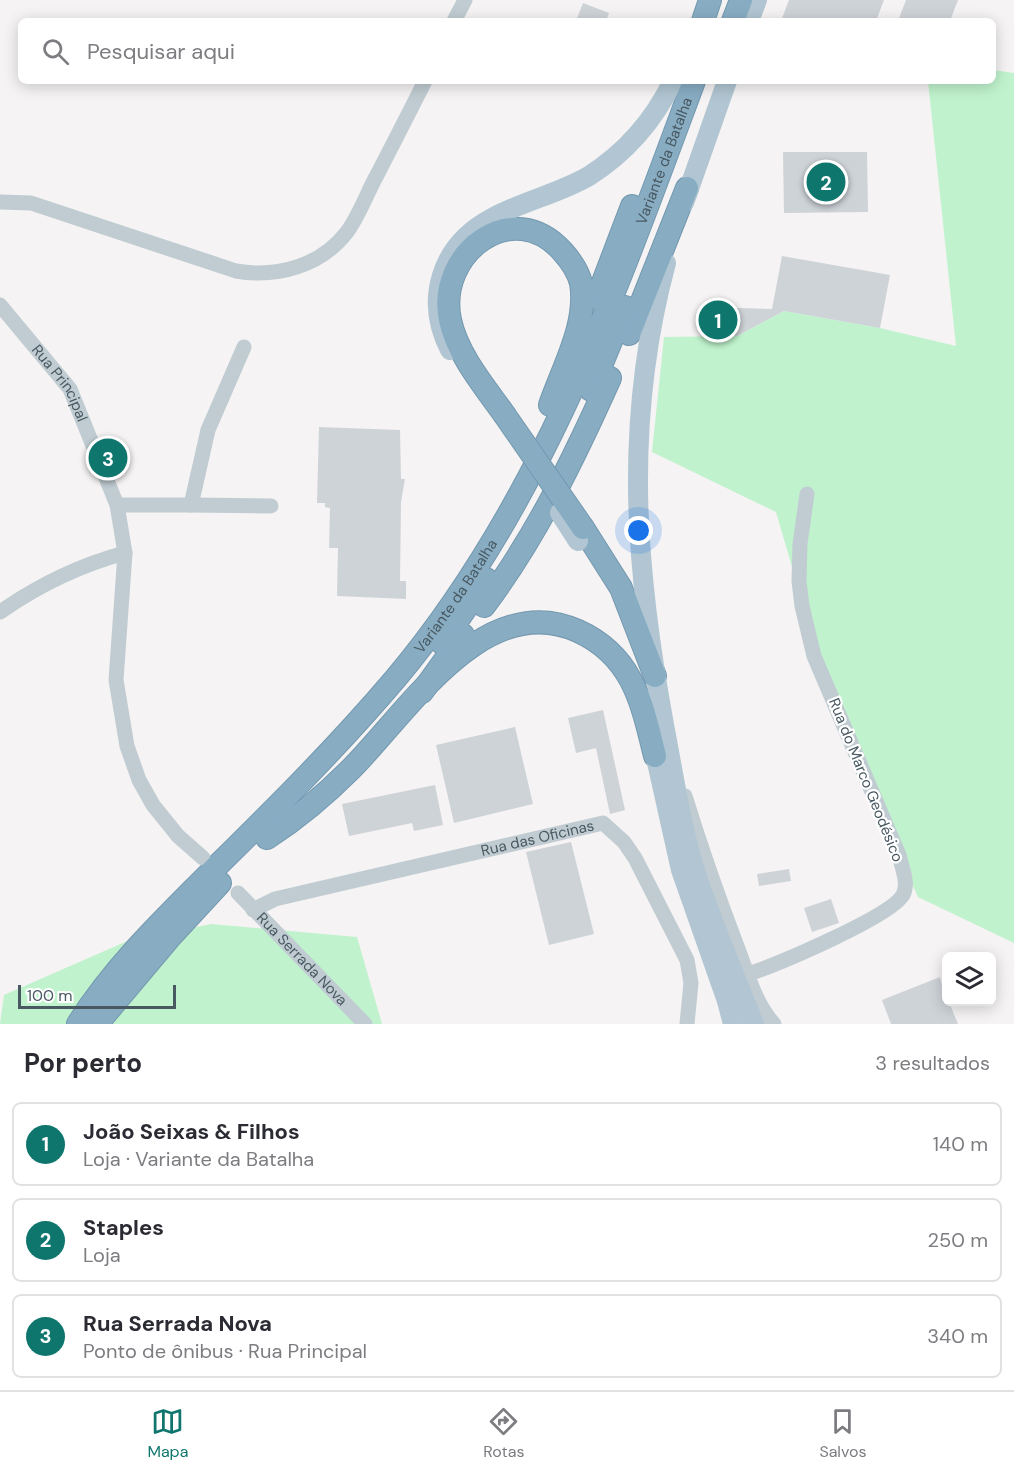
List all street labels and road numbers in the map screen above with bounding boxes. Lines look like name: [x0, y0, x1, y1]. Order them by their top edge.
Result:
street label: Variante da Batalha: [631, 95, 697, 228]
street label: Rua Principal: [27, 340, 92, 425]
street label: Variante da Batalha: [410, 535, 502, 657]
street label: Rua do Marco Geodésico: [824, 695, 908, 865]
street label: Rua das Oficinas: [479, 815, 596, 861]
street label: Rua Serrada Nova: [252, 908, 352, 1010]

